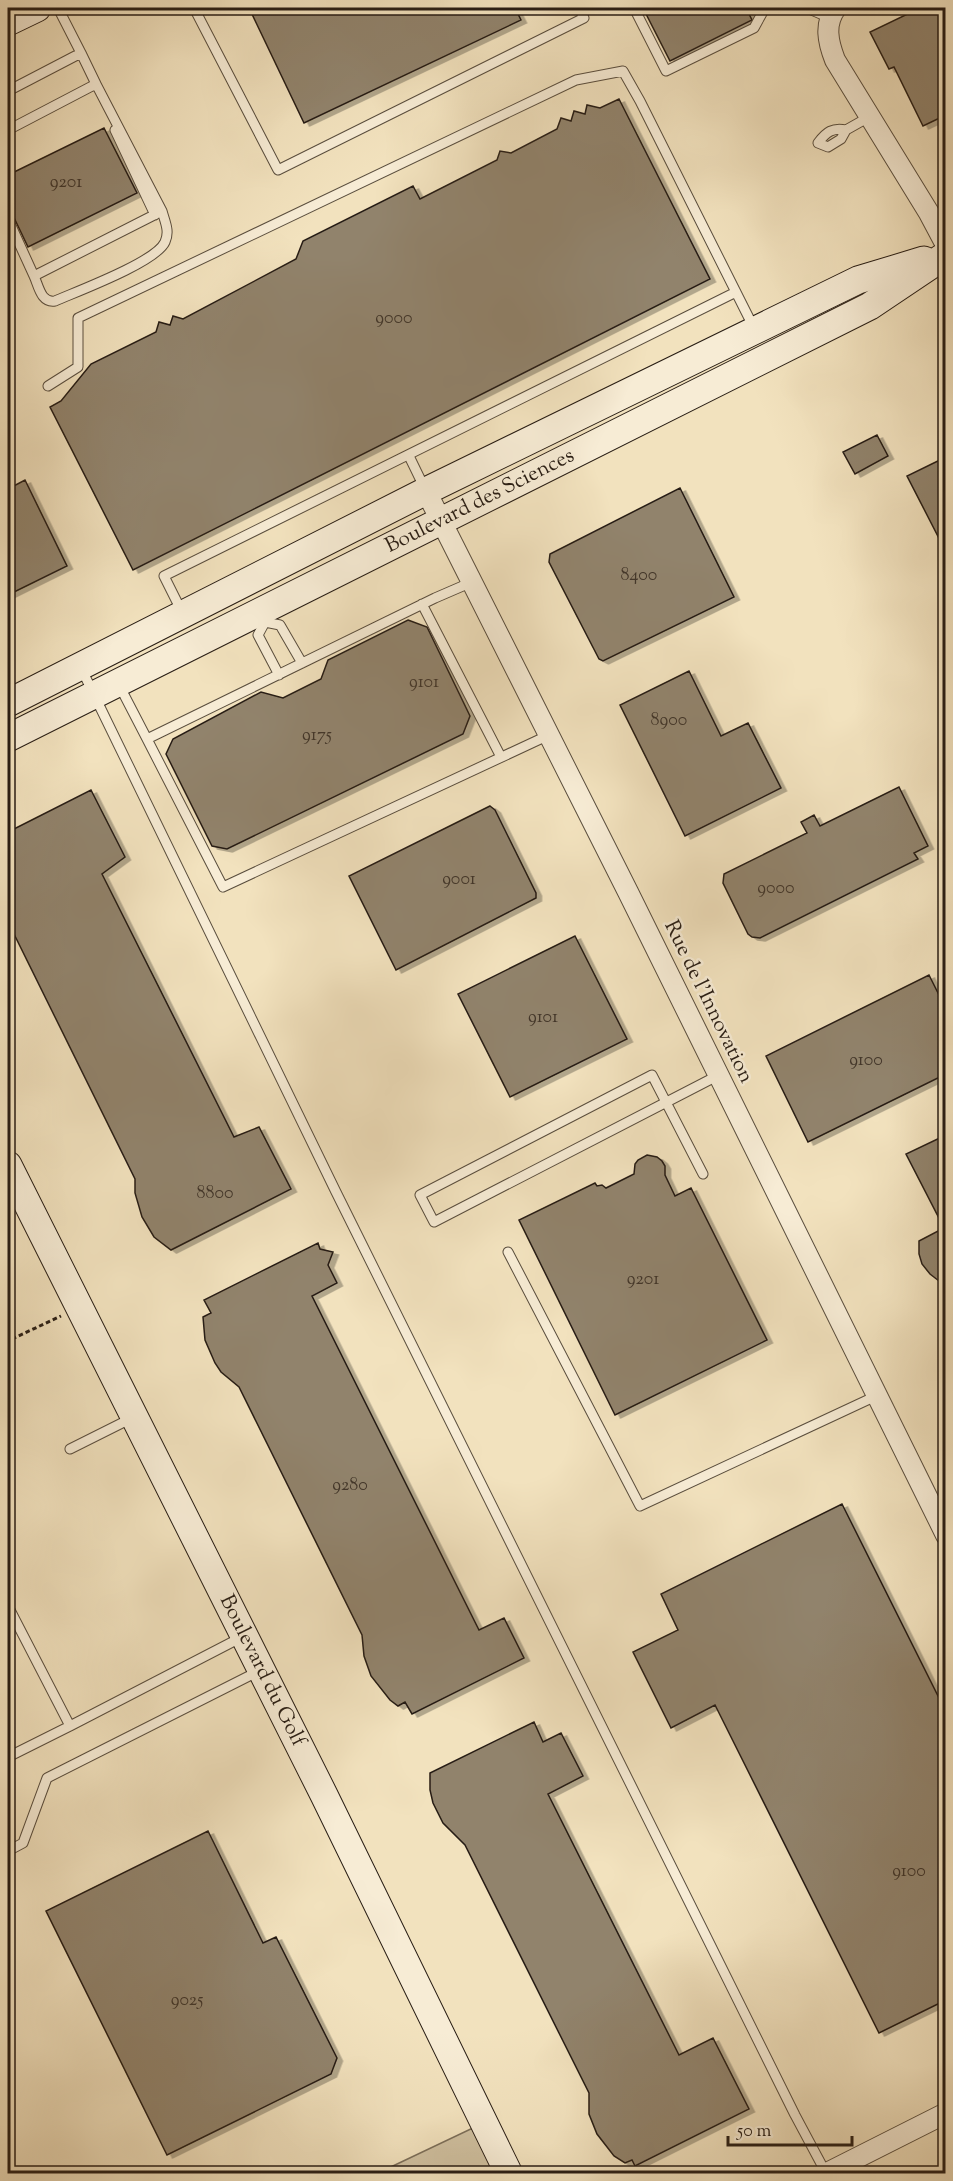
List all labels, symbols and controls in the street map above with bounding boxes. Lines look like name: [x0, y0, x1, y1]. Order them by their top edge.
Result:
house number: 9201: [50, 170, 82, 196]
house number: 9000: [375, 306, 413, 332]
street label: Boulevard des Sciences: [380, 441, 580, 561]
house number: 8400: [621, 563, 657, 589]
house number: 9101: [409, 670, 439, 696]
house number: 8900: [651, 708, 687, 734]
house number: 9175: [302, 723, 332, 749]
house number: 9001: [442, 867, 476, 893]
house number: 9000: [757, 876, 795, 902]
street label: Rue de l'Innovation: [656, 916, 760, 1088]
house number: 9101: [528, 1005, 558, 1031]
house number: 9100: [849, 1048, 883, 1074]
house number: 8800: [196, 1181, 234, 1207]
house number: 9201: [627, 1267, 659, 1293]
house number: 9280: [332, 1473, 368, 1499]
street label: Boulevard du Golf: [211, 1590, 313, 1754]
house number: 9100: [892, 1859, 926, 1885]
house number: 9025: [171, 1988, 203, 2014]
scale bar: [728, 2109, 852, 2147]
text: 50 m: [736, 2119, 772, 2145]

